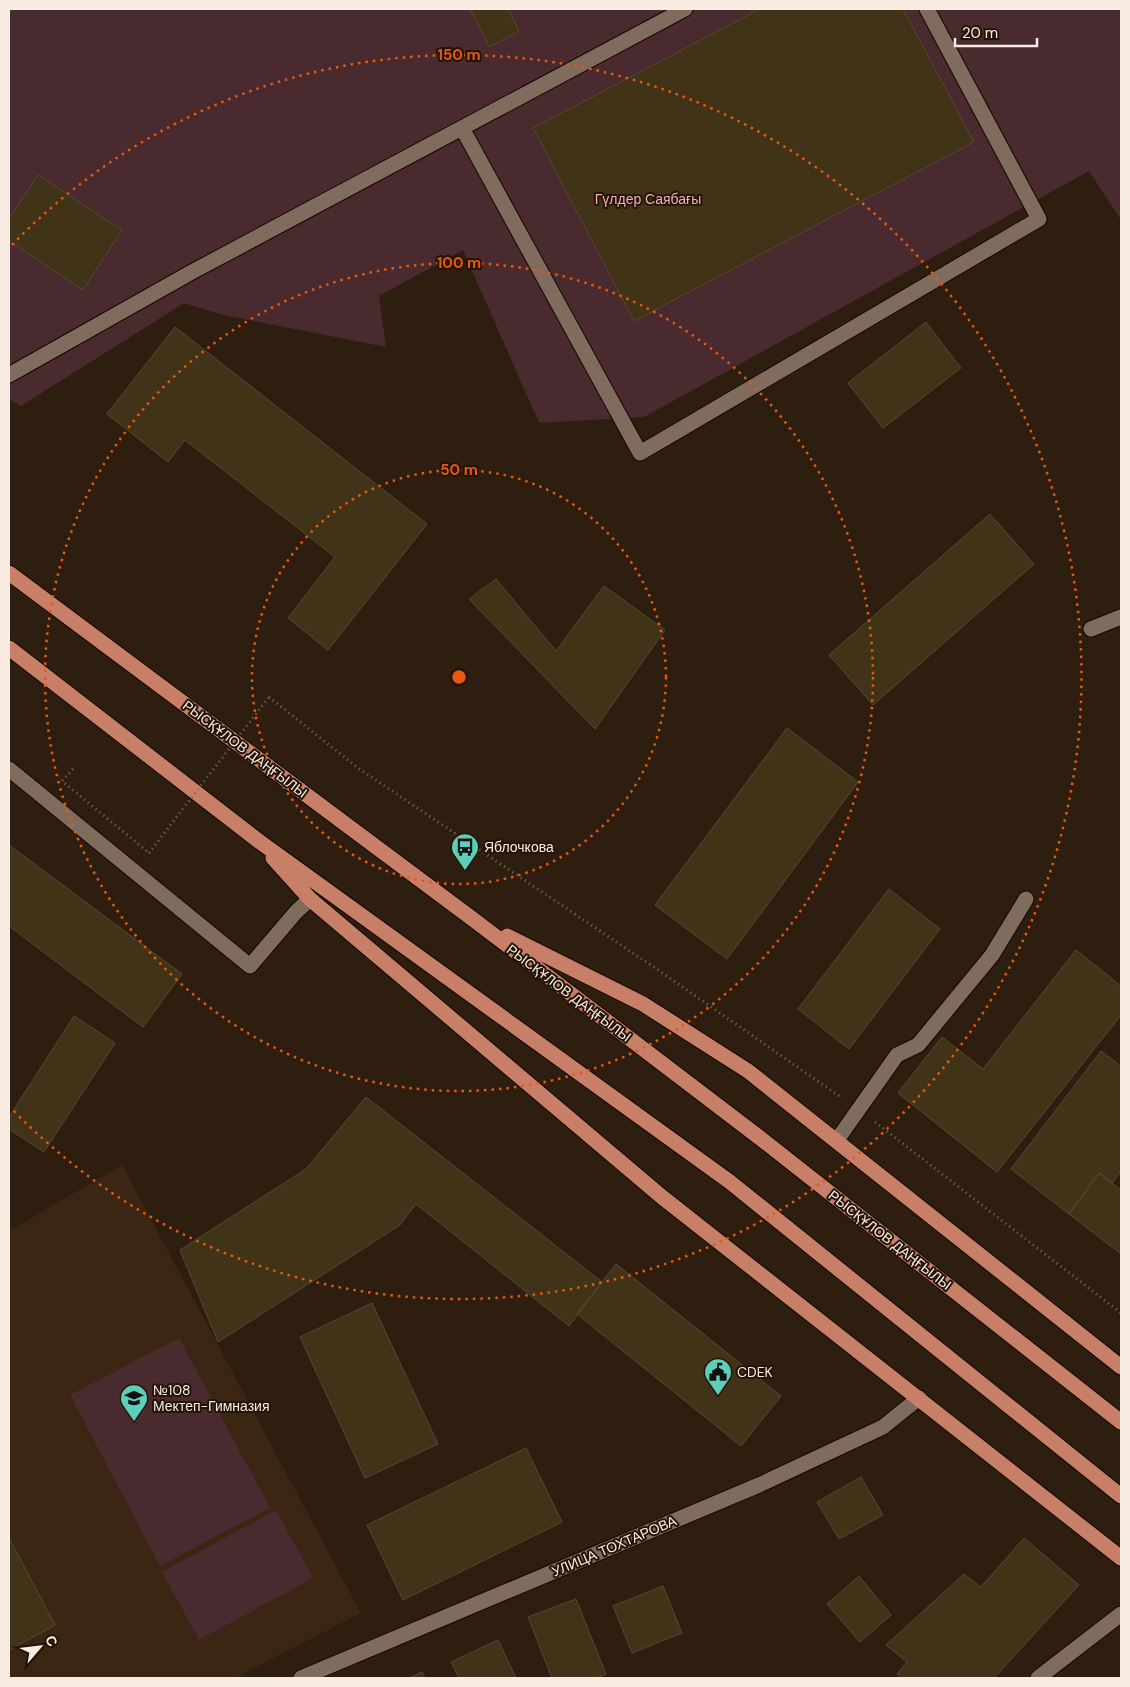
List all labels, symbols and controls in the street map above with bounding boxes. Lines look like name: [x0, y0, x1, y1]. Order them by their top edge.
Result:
scale bar: [955, 15, 1038, 47]
text: 20 m: [962, 23, 998, 43]
text: 150 m: [438, 45, 481, 65]
park label: Гүлдер Саябағы: [595, 190, 701, 208]
text: 100 m: [437, 253, 481, 273]
text: 50 m: [440, 460, 478, 480]
centre of rings: [450, 668, 468, 686]
street label: РЫСҚҰЛОВ ДАҢҒЫЛЫ: [179, 696, 311, 802]
bus stop icon: Яблочкова: [450, 832, 480, 871]
place label: Яблочкова: [484, 838, 554, 856]
street label: РЫСҚҰЛОВ ДАҢҒЫЛЫ: [503, 940, 635, 1046]
street label: РЫСҚҰЛОВ ДАҢҒЫЛЫ: [825, 1186, 955, 1294]
public building icon: CDEK: [703, 1357, 733, 1396]
place label: CDEK: [737, 1363, 773, 1381]
place label: №108 Мектеп-Гимназия: [153, 1381, 270, 1415]
school or university icon: №108 Мектеп-Гимназия: [119, 1383, 149, 1422]
street label: УЛИЦА ТОХТАРОВА: [549, 1511, 680, 1581]
north arrow: [15, 1622, 65, 1672]
text: С: [41, 1632, 62, 1650]

